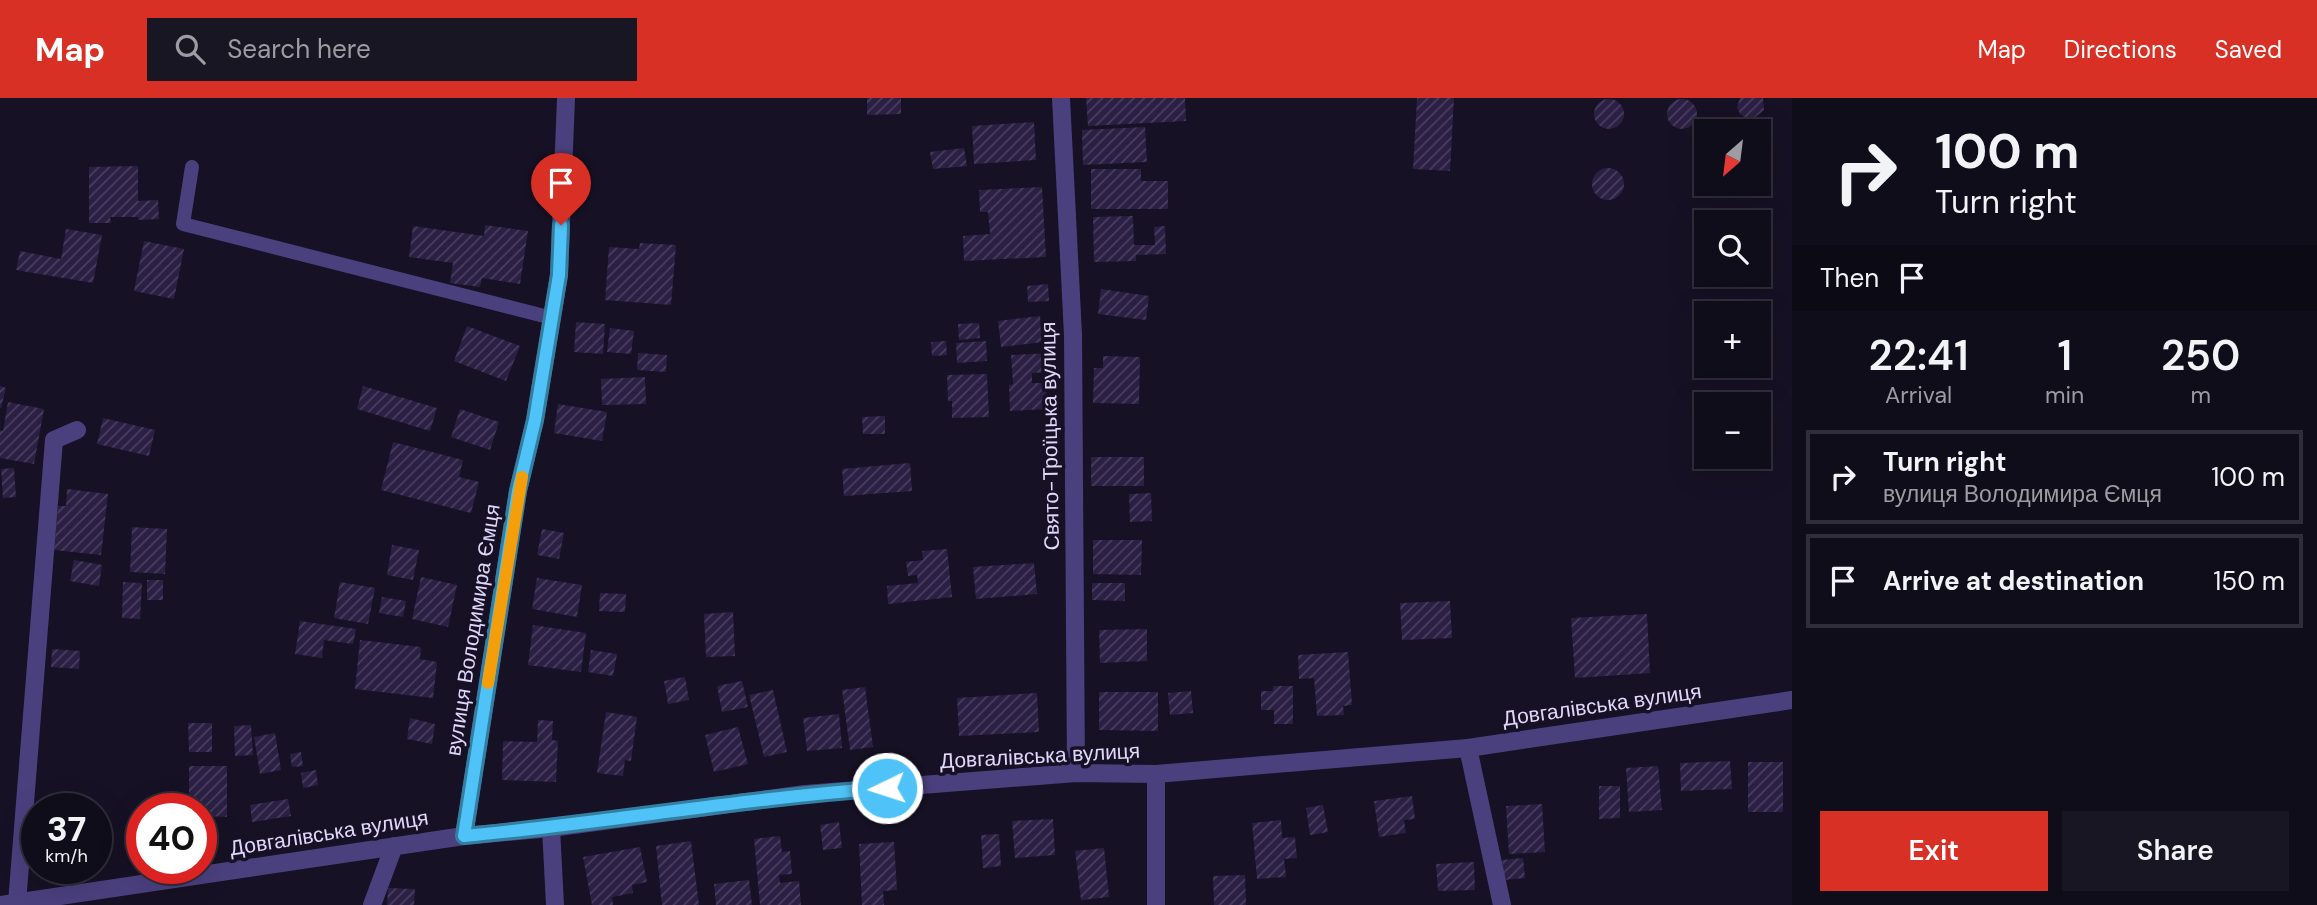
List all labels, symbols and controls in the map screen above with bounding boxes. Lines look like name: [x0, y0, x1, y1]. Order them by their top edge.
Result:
search box: [147, 18, 637, 81]
text: Map: [35, 28, 105, 71]
icon: search: [171, 30, 209, 68]
text: Search here: [227, 32, 371, 66]
text: Map: [1978, 34, 2026, 65]
text: Directions: [2064, 34, 2177, 65]
text: Saved: [2215, 34, 2282, 65]
north arrow: [1694, 119, 1771, 196]
map controls: [1694, 119, 1771, 469]
text: 100 m: [1935, 119, 2079, 183]
icon: right: [1820, 126, 1911, 217]
pin: [531, 153, 591, 225]
icon: arrive: [542, 164, 580, 202]
text: Turn right: [1935, 181, 2077, 223]
button: search: [1694, 210, 1771, 287]
icon: arrive: [1893, 259, 1931, 297]
text: Then: [1820, 261, 1879, 295]
button: +: [1694, 301, 1771, 378]
street label: Свято-Троїцька вулиця: [1034, 321, 1066, 551]
text: 22:41: [1869, 328, 1969, 383]
text: 1: [2057, 328, 2072, 383]
text: 250: [2161, 328, 2240, 383]
text: Arrival: [1885, 380, 1952, 410]
text: min: [2045, 380, 2084, 410]
text: m: [2190, 380, 2211, 410]
button: −: [1694, 392, 1771, 469]
text: Turn right: [1883, 445, 2007, 479]
icon: right: [1824, 458, 1862, 496]
text: 100 m: [2211, 460, 2285, 494]
text: вулиця Володимира Ємця: [1883, 479, 2162, 509]
street label: вулиця Володимира Ємця: [439, 502, 507, 758]
icon: arrive: [1824, 562, 1862, 600]
text: Arrive at destination: [1883, 564, 2144, 598]
text: 150 m: [2213, 564, 2285, 598]
street label: Довгалівська вулиця: [1501, 677, 1703, 733]
street label: Довгалівська вулиця: [939, 737, 1141, 775]
position arrow: [850, 751, 924, 825]
speed limit sign: 40: [126, 793, 217, 884]
street label: Довгалівська вулиця: [228, 803, 430, 863]
text: 37: [47, 806, 86, 852]
button: Exit: [1820, 811, 2048, 891]
button: Share: [2062, 811, 2289, 891]
text: km/h: [45, 844, 88, 868]

